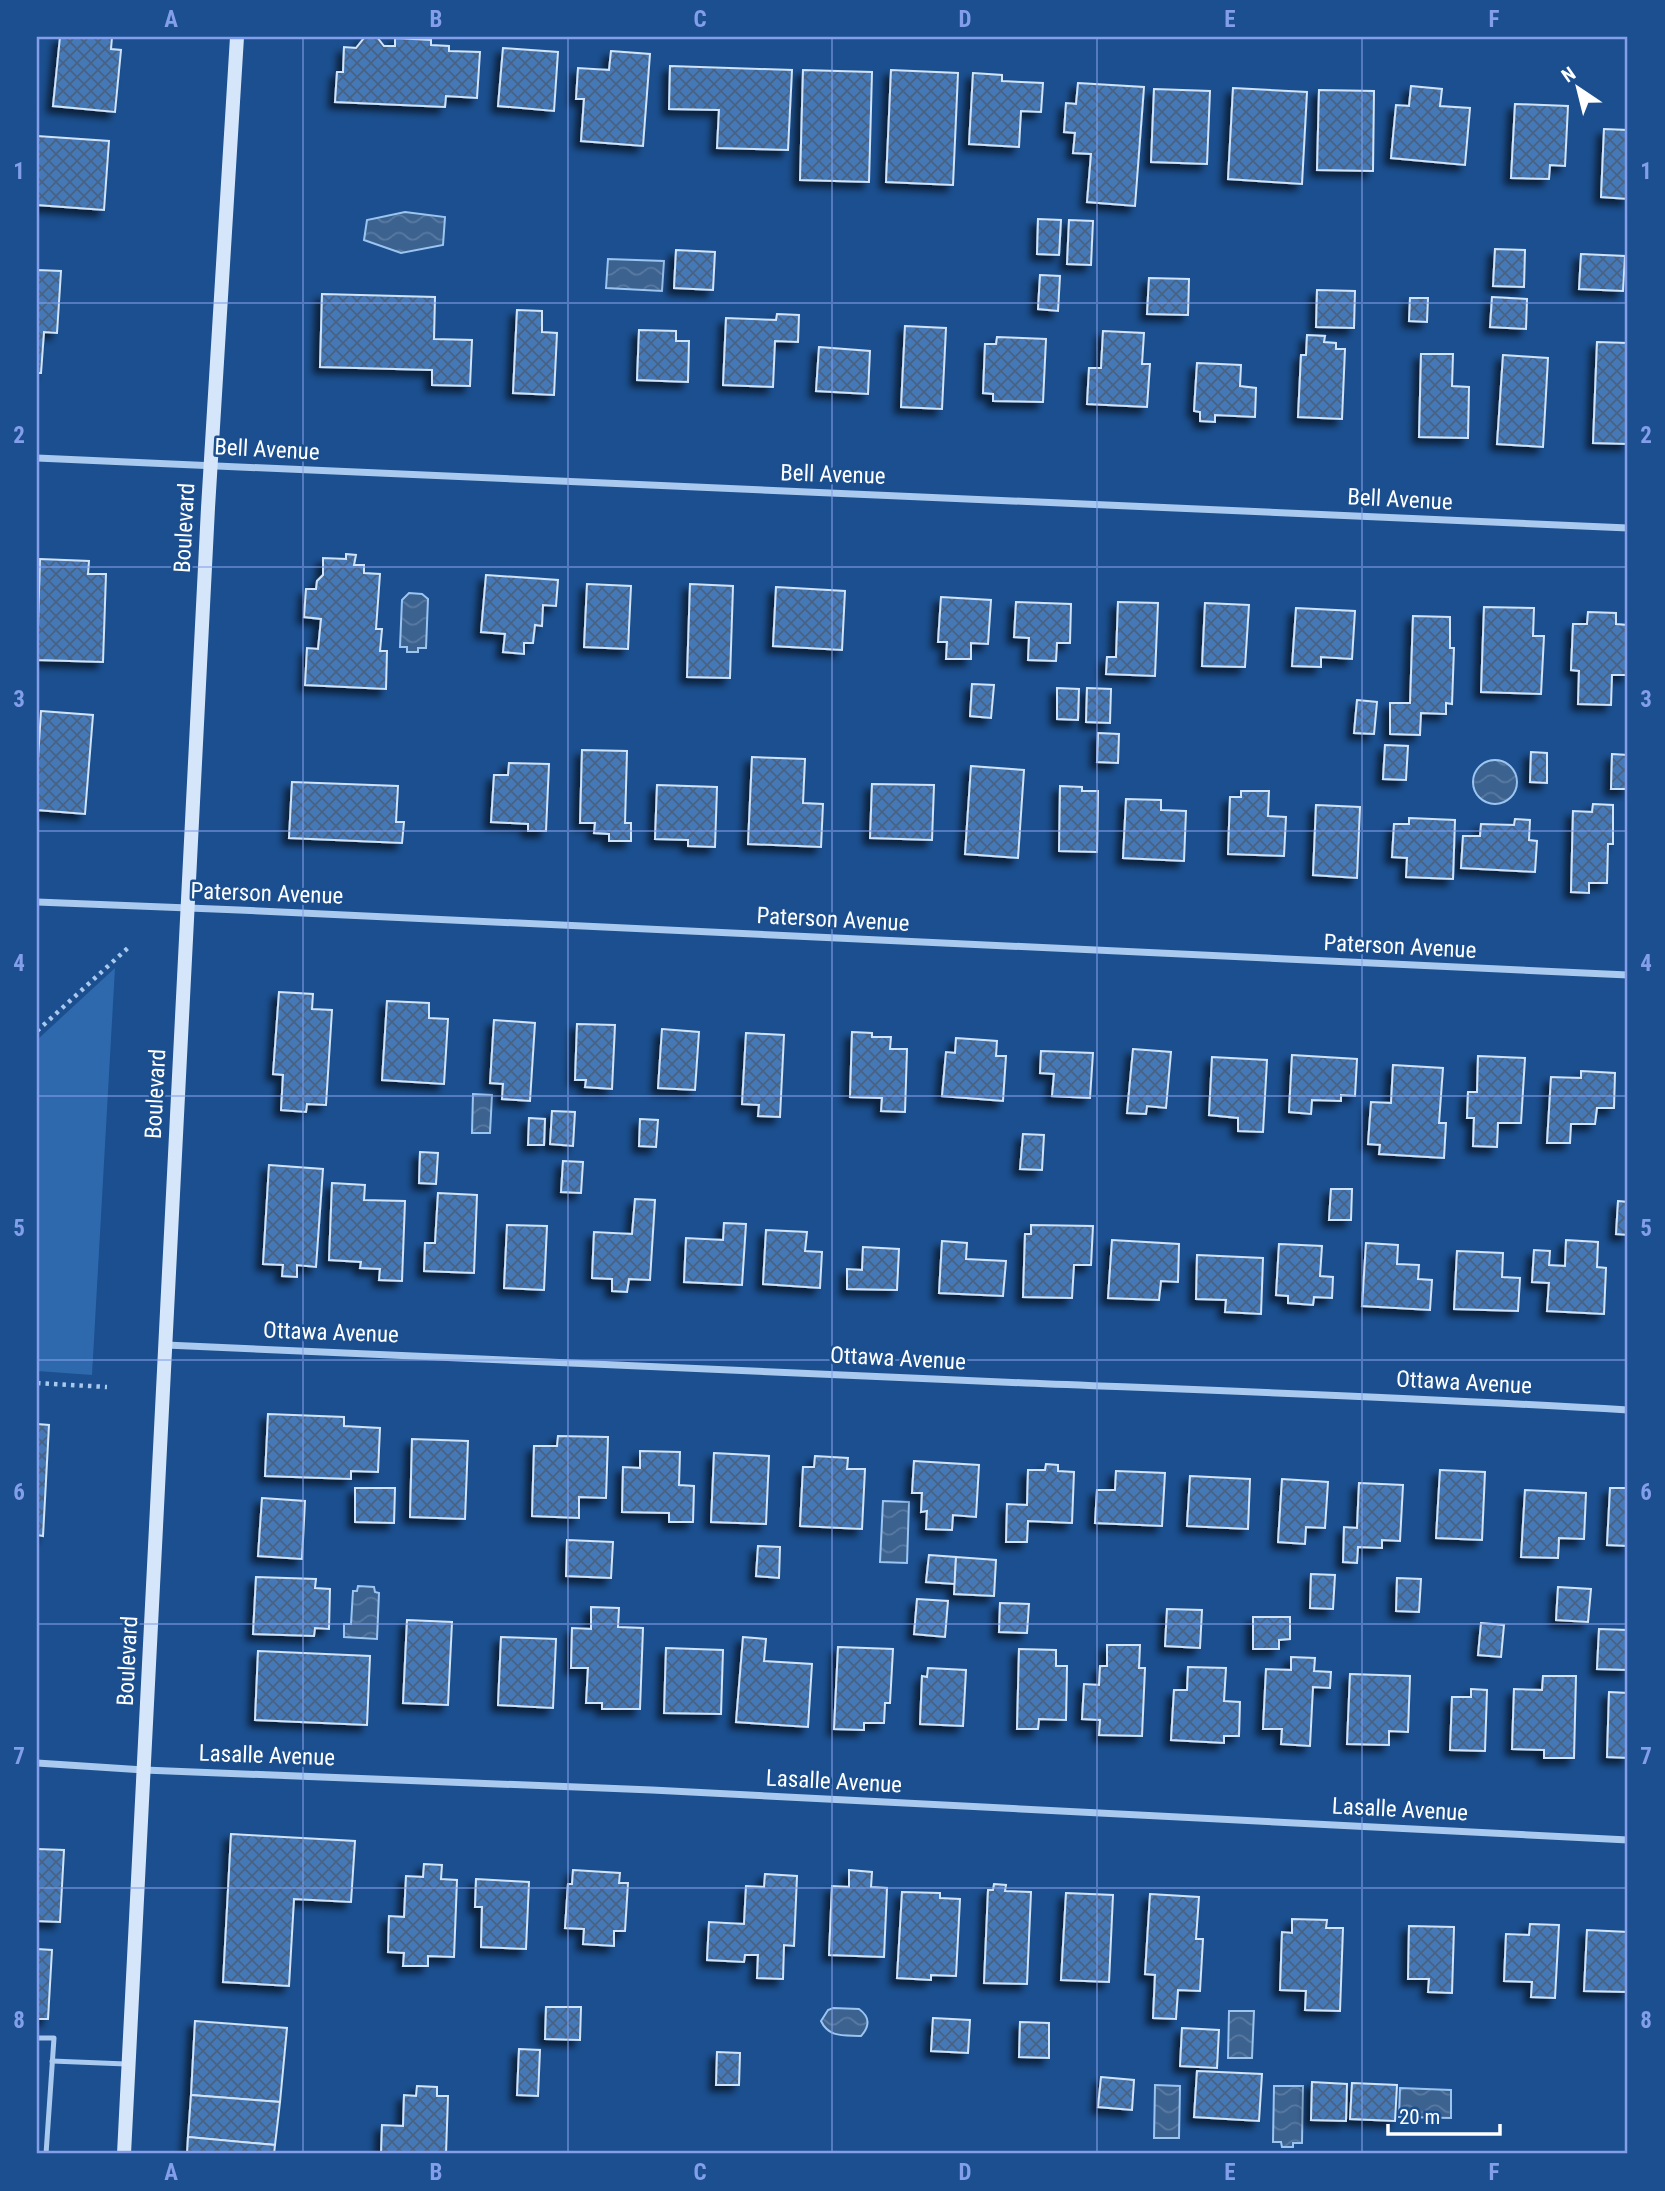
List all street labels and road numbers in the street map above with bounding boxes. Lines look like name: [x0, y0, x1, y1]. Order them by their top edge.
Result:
street label: Bell Avenue: [214, 433, 320, 466]
street label: Bell Avenue: [780, 459, 886, 490]
street label: Boulevard: [169, 482, 200, 574]
street label: Bell Avenue: [1347, 483, 1453, 516]
street label: Paterson Avenue: [190, 877, 344, 910]
street label: Paterson Avenue: [756, 902, 910, 937]
street label: Paterson Avenue: [1323, 929, 1477, 964]
street label: Boulevard: [140, 1048, 171, 1140]
street label: Ottawa Avenue: [263, 1317, 399, 1348]
street label: Ottawa Avenue: [829, 1341, 967, 1376]
street label: Ottawa Avenue: [1395, 1365, 1533, 1400]
street label: Boulevard: [112, 1615, 143, 1707]
street label: Lasalle Avenue: [198, 1740, 336, 1771]
street label: Lasalle Avenue: [765, 1764, 903, 1799]
street label: Lasalle Avenue: [1331, 1792, 1469, 1827]

